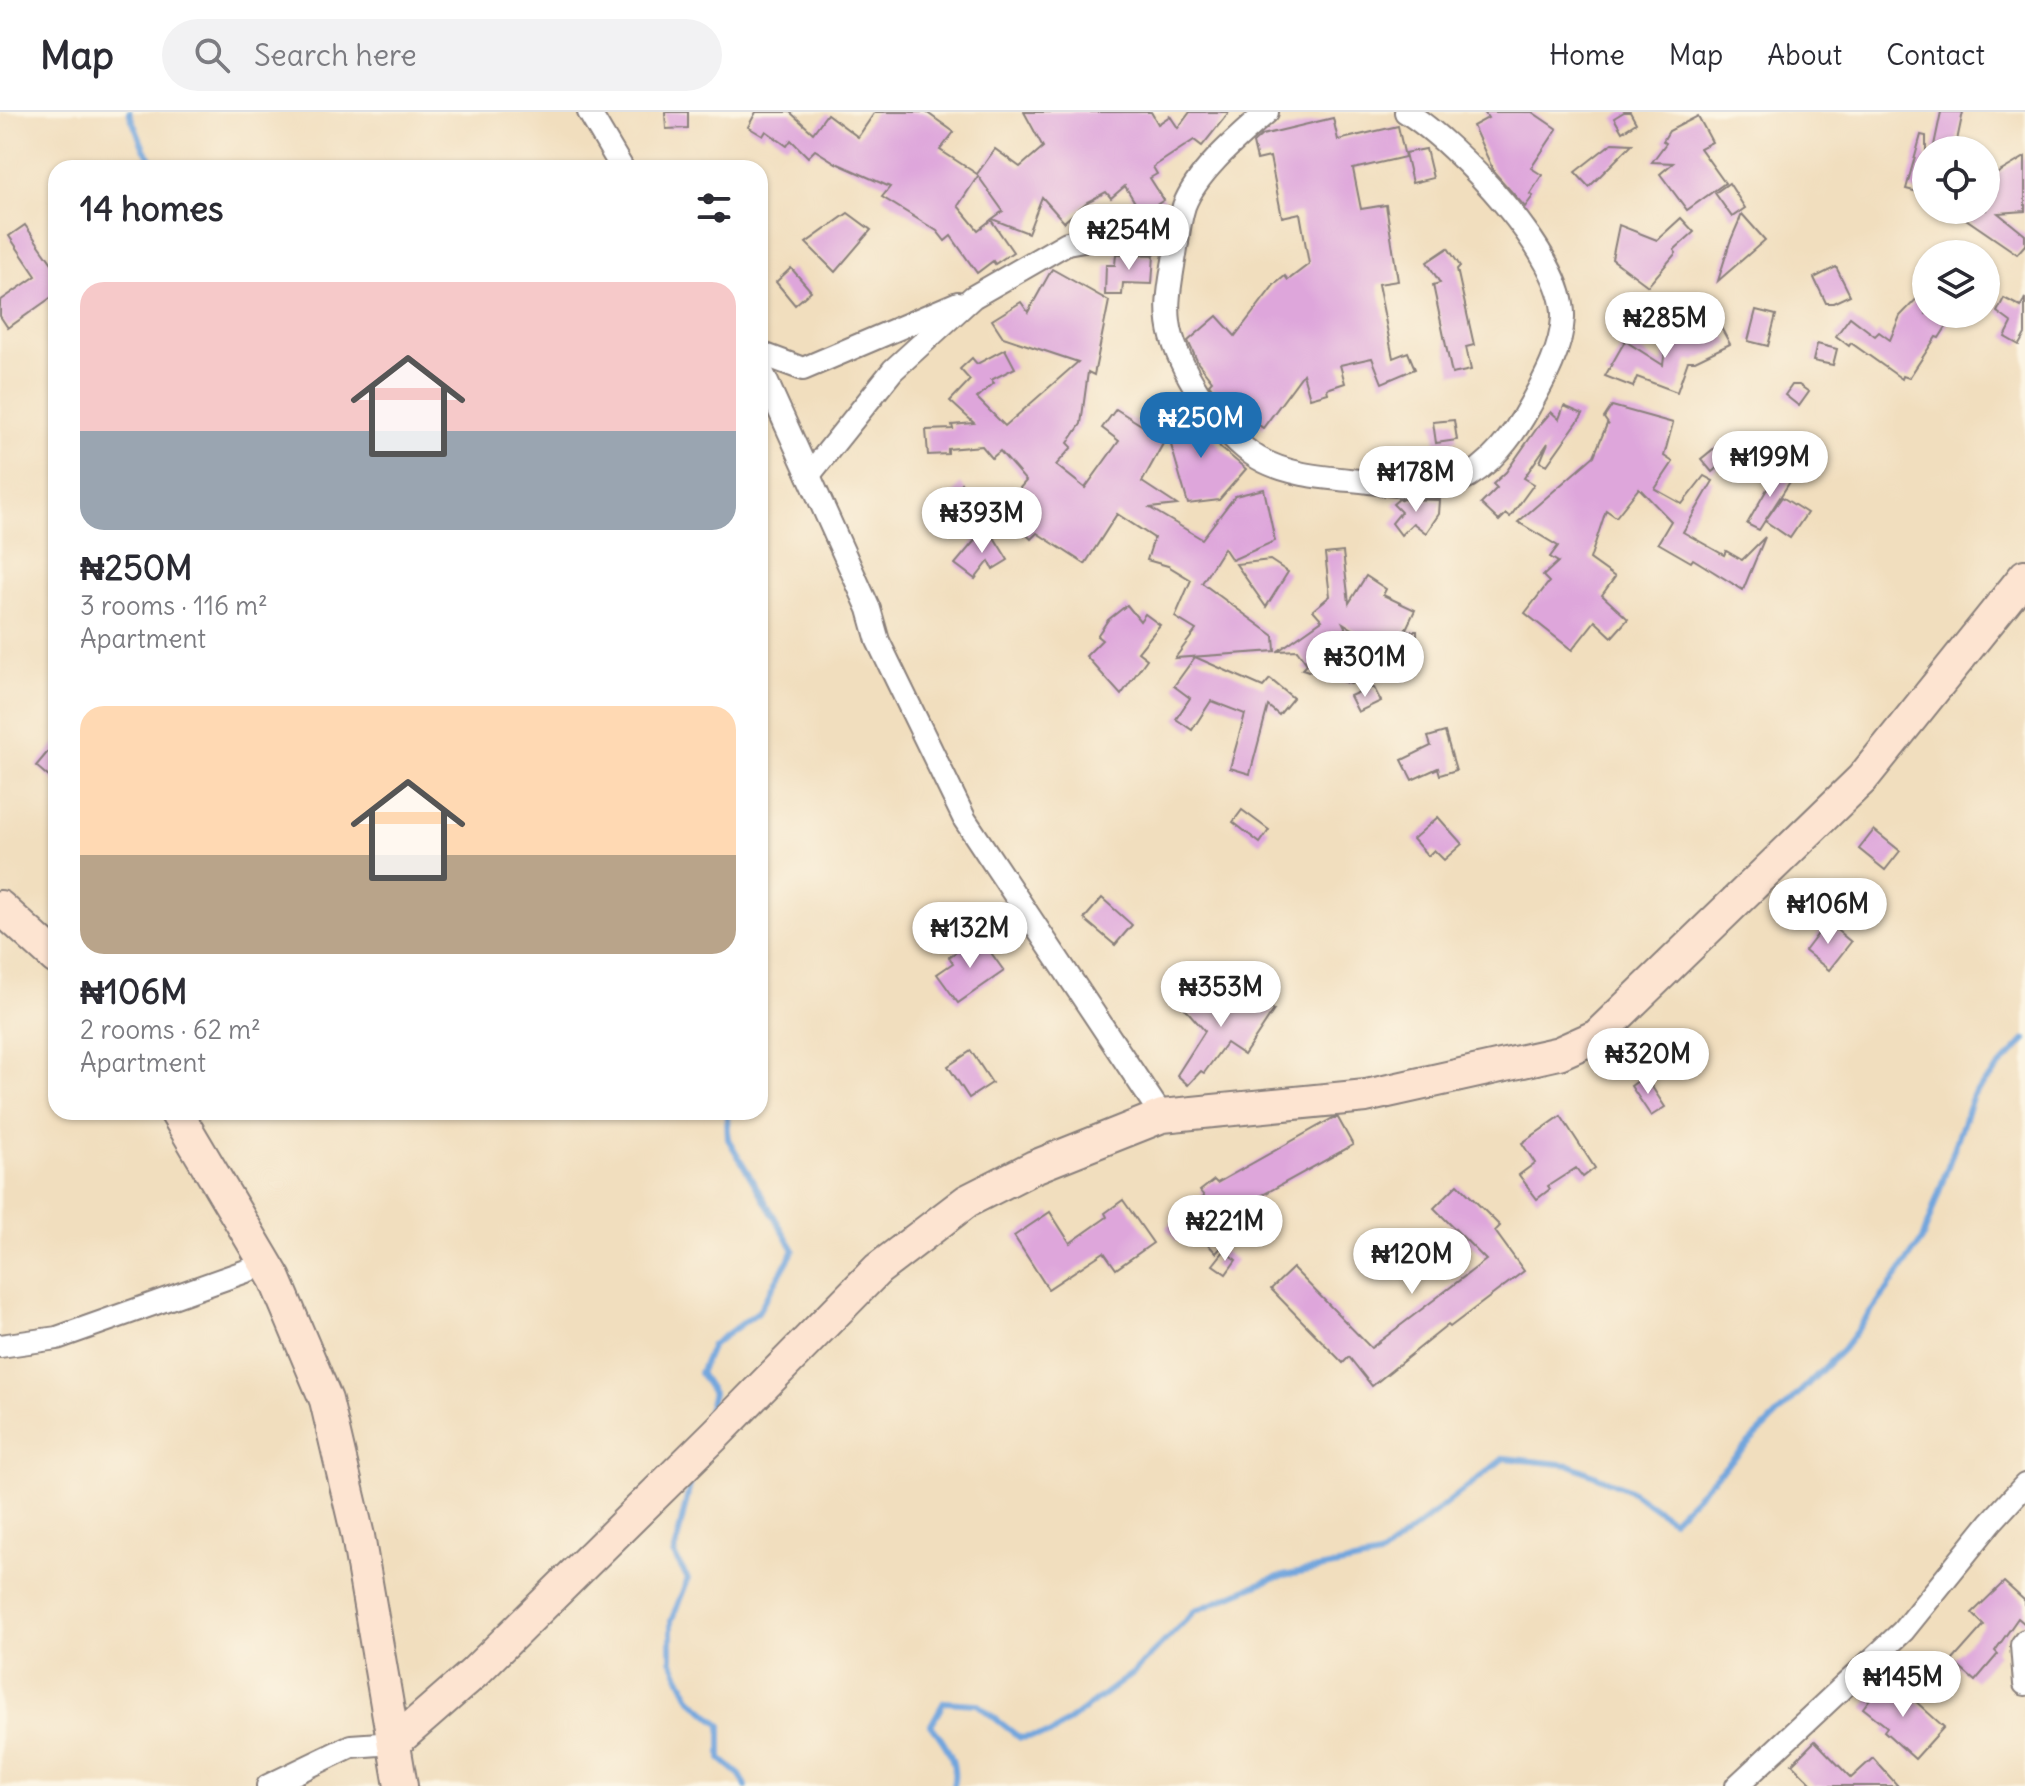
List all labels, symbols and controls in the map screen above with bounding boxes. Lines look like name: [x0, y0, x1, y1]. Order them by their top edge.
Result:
search box: [162, 19, 722, 91]
text: Map: [40, 32, 114, 79]
icon: search: [190, 33, 234, 77]
text: Search here: [254, 36, 417, 74]
text: Home: [1549, 37, 1625, 73]
text: Map: [1669, 37, 1723, 73]
text: About: [1767, 37, 1842, 73]
text: Contact: [1886, 37, 1985, 73]
map controls: [1912, 136, 2000, 328]
button: locate: [1912, 136, 2000, 224]
icon: filters: [692, 186, 736, 230]
text: 14 homes: [80, 187, 224, 230]
pin: ₦254M: [1073, 204, 1185, 272]
text: ₦254M: [1087, 213, 1171, 246]
button: layers: [1912, 240, 2000, 328]
pin: ₦285M: [1609, 292, 1721, 360]
text: ₦285M: [1623, 301, 1707, 334]
icon: home: [336, 334, 480, 478]
pin: ₦250M: [1145, 392, 1257, 460]
text: ₦250M: [1158, 401, 1244, 434]
pin: ₦199M: [1714, 431, 1826, 499]
text: ₦199M: [1730, 440, 1810, 473]
pin: ₦178M: [1360, 446, 1472, 514]
text: ₦178M: [1377, 455, 1455, 488]
pin: ₦393M: [926, 487, 1038, 555]
text: ₦393M: [940, 496, 1024, 529]
text: ₦250M: [80, 546, 193, 589]
text: 3 rooms · 116 m²: [80, 589, 268, 622]
text: Apartment: [80, 622, 206, 655]
pin: ₦301M: [1309, 631, 1421, 699]
text: ₦301M: [1324, 640, 1406, 673]
icon: home: [336, 758, 480, 902]
pin: ₦106M: [1772, 878, 1884, 946]
text: ₦106M: [1787, 887, 1869, 920]
pin: ₦132M: [914, 902, 1026, 970]
text: ₦132M: [930, 911, 1010, 944]
pin: ₦353M: [1165, 961, 1277, 1029]
text: ₦106M: [80, 970, 188, 1013]
text: ₦353M: [1179, 970, 1263, 1003]
text: 2 rooms · 62 m²: [80, 1013, 261, 1046]
pin: ₦320M: [1592, 1028, 1704, 1096]
text: ₦320M: [1605, 1037, 1691, 1070]
text: Apartment: [80, 1046, 206, 1079]
pin: ₦221M: [1169, 1195, 1281, 1263]
text: ₦221M: [1186, 1204, 1264, 1237]
pin: ₦120M: [1356, 1228, 1468, 1296]
text: ₦120M: [1371, 1237, 1453, 1270]
pin: ₦145M: [1847, 1651, 1959, 1719]
text: ₦145M: [1863, 1660, 1943, 1693]

